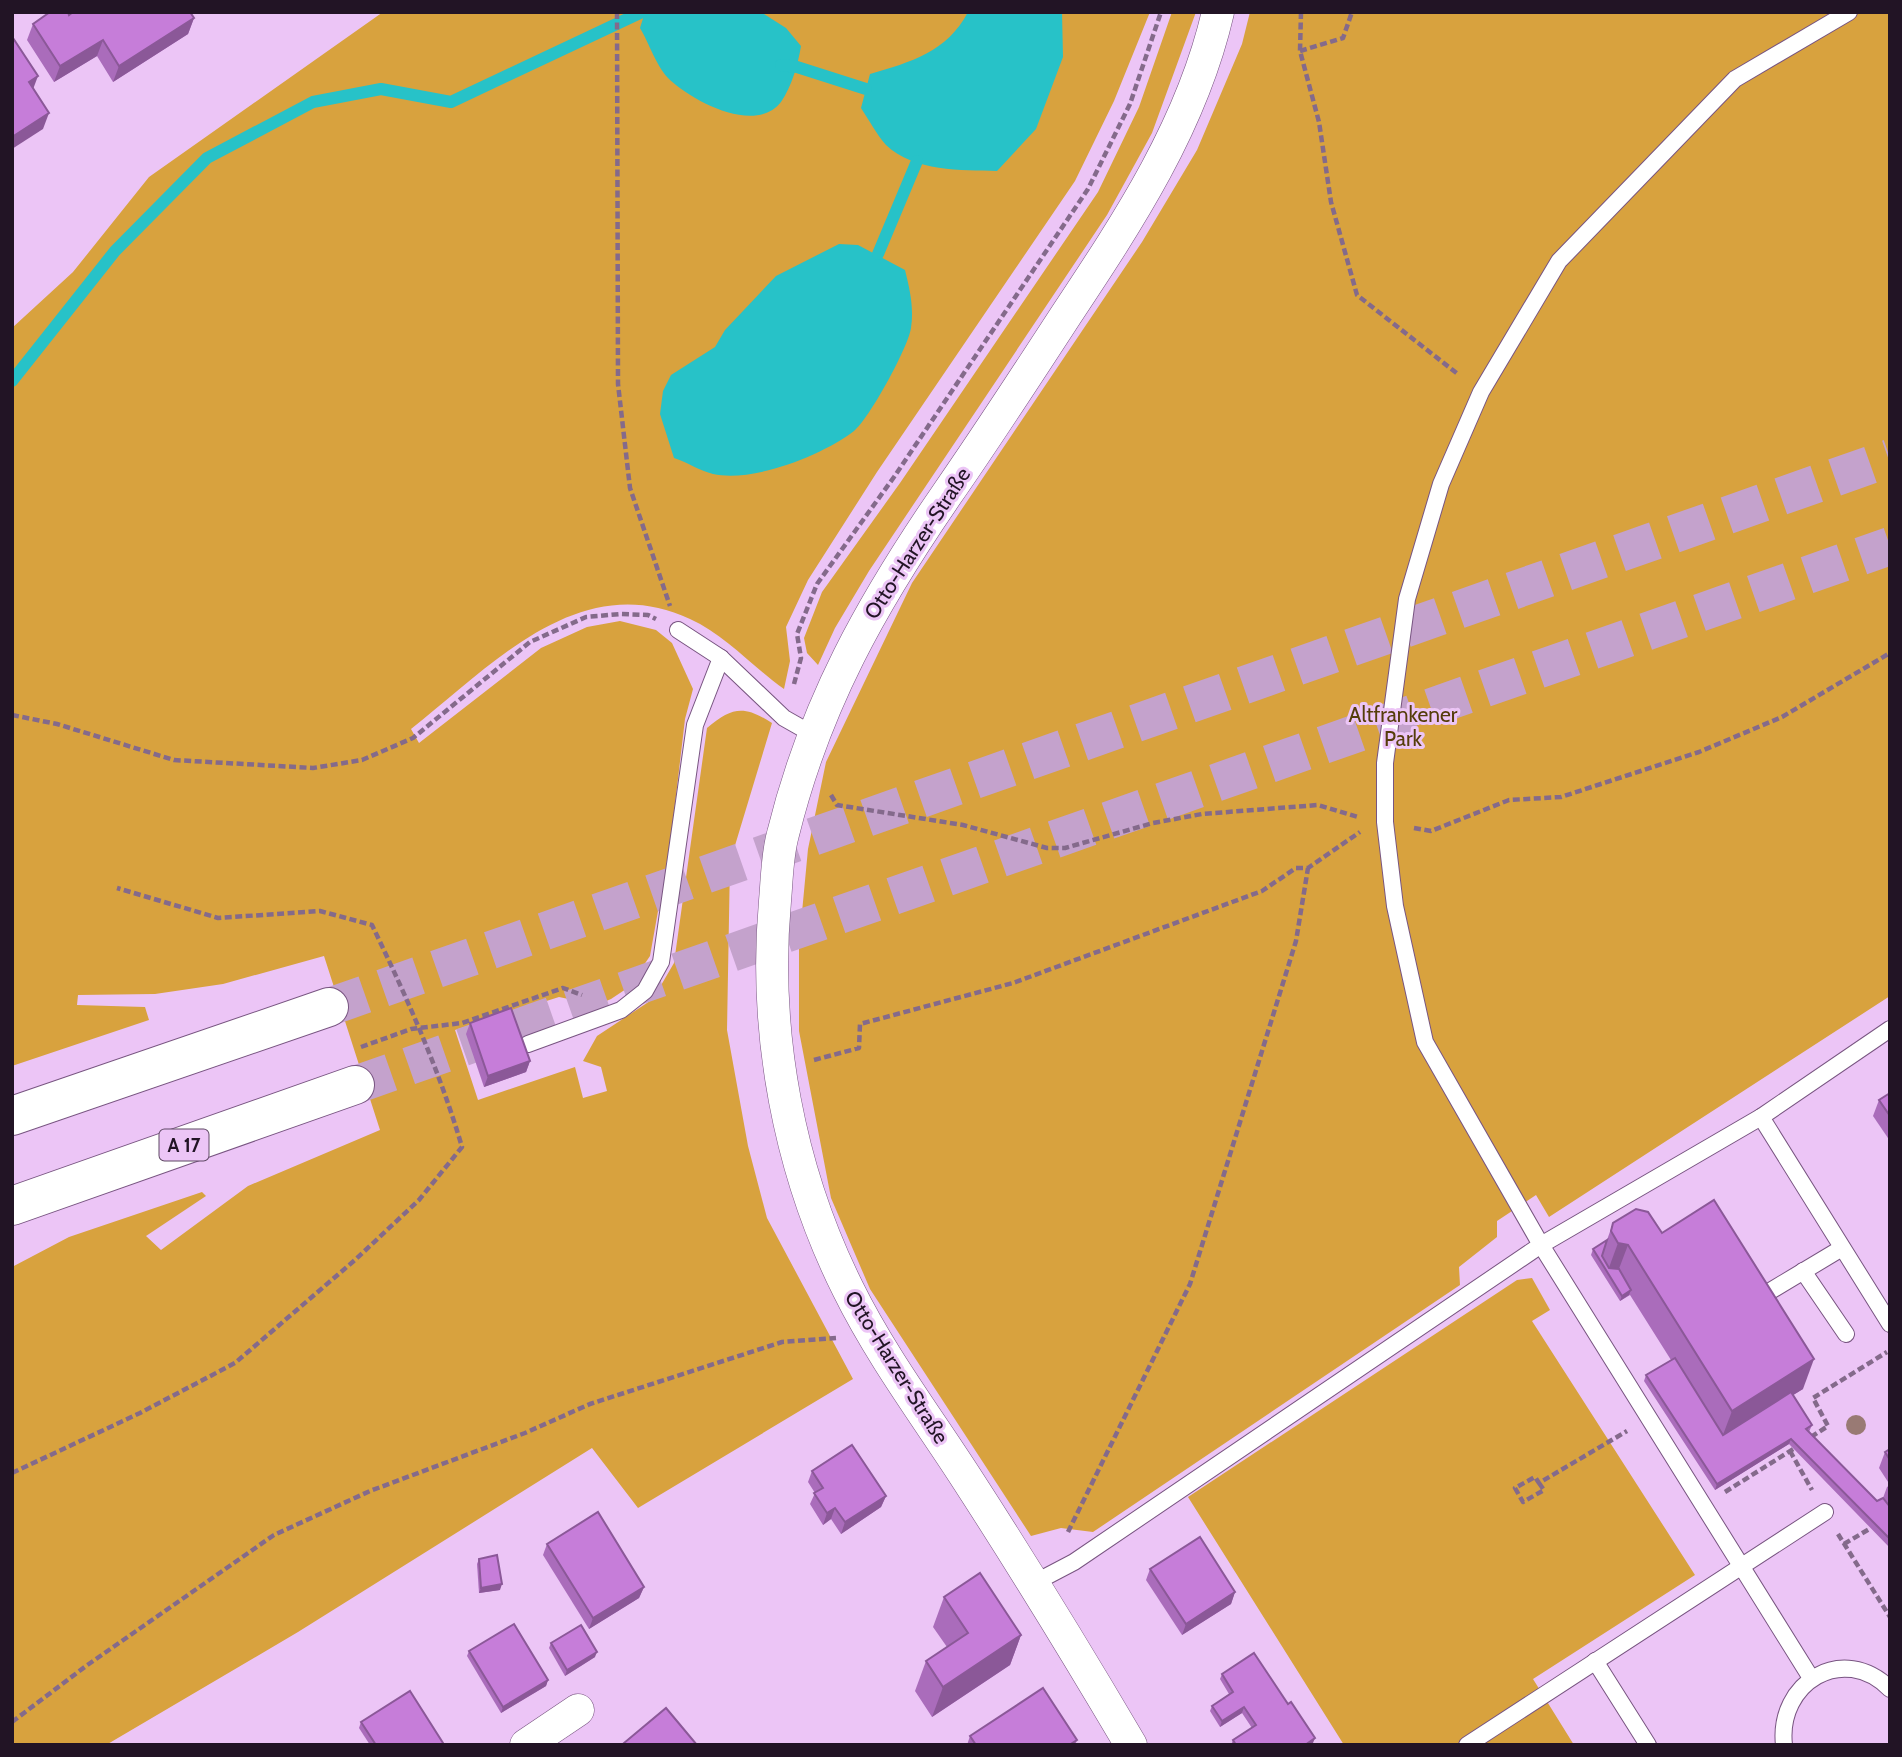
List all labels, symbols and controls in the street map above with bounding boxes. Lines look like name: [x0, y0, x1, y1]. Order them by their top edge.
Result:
street label: Otto-Harzer-Straße: [859, 462, 975, 623]
park label: Altfrankener Park: [1349, 702, 1458, 751]
road number: A 17: [160, 1130, 208, 1161]
street label: Otto-Harzer-Straße: [840, 1286, 954, 1448]

